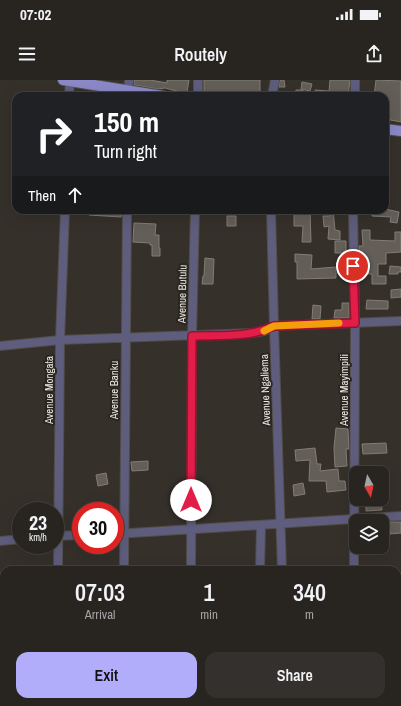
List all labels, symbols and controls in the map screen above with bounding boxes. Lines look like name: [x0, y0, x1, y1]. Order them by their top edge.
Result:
text: 07:02: [20, 4, 51, 25]
text: Routely: [174, 42, 227, 67]
icon: menu: [16, 43, 38, 65]
icon: share: [363, 43, 385, 65]
text: 150 m: [94, 103, 159, 141]
icon: right: [28, 108, 80, 160]
text: Turn right: [94, 139, 157, 164]
icon: ahead: [64, 184, 86, 206]
text: Then: [28, 185, 56, 206]
pin: [336, 249, 370, 283]
icon: arrive: [342, 255, 364, 277]
street label: Avenue Butulu: [174, 265, 190, 324]
street label: Avenue Ngaliema: [257, 354, 273, 427]
street label: Avenue Mayimpili: [337, 354, 351, 427]
street label: Avenue Mongata: [42, 356, 56, 425]
street label: Avenue Banku: [107, 361, 121, 420]
north arrow: [349, 466, 389, 506]
map controls: [349, 466, 389, 554]
position arrow: [170, 479, 212, 521]
speed limit sign: 30: [72, 502, 124, 554]
text: 23: [29, 509, 47, 536]
button: layers: [349, 514, 389, 554]
text: km/h: [29, 531, 47, 544]
text: 07:03: [75, 576, 125, 608]
text: 1: [204, 576, 215, 608]
text: 340: [293, 576, 326, 608]
text: Arrival: [85, 606, 115, 623]
text: min: [200, 606, 218, 623]
text: m: [305, 606, 314, 623]
button: Exit: [16, 652, 197, 698]
button: Share: [205, 652, 385, 698]

